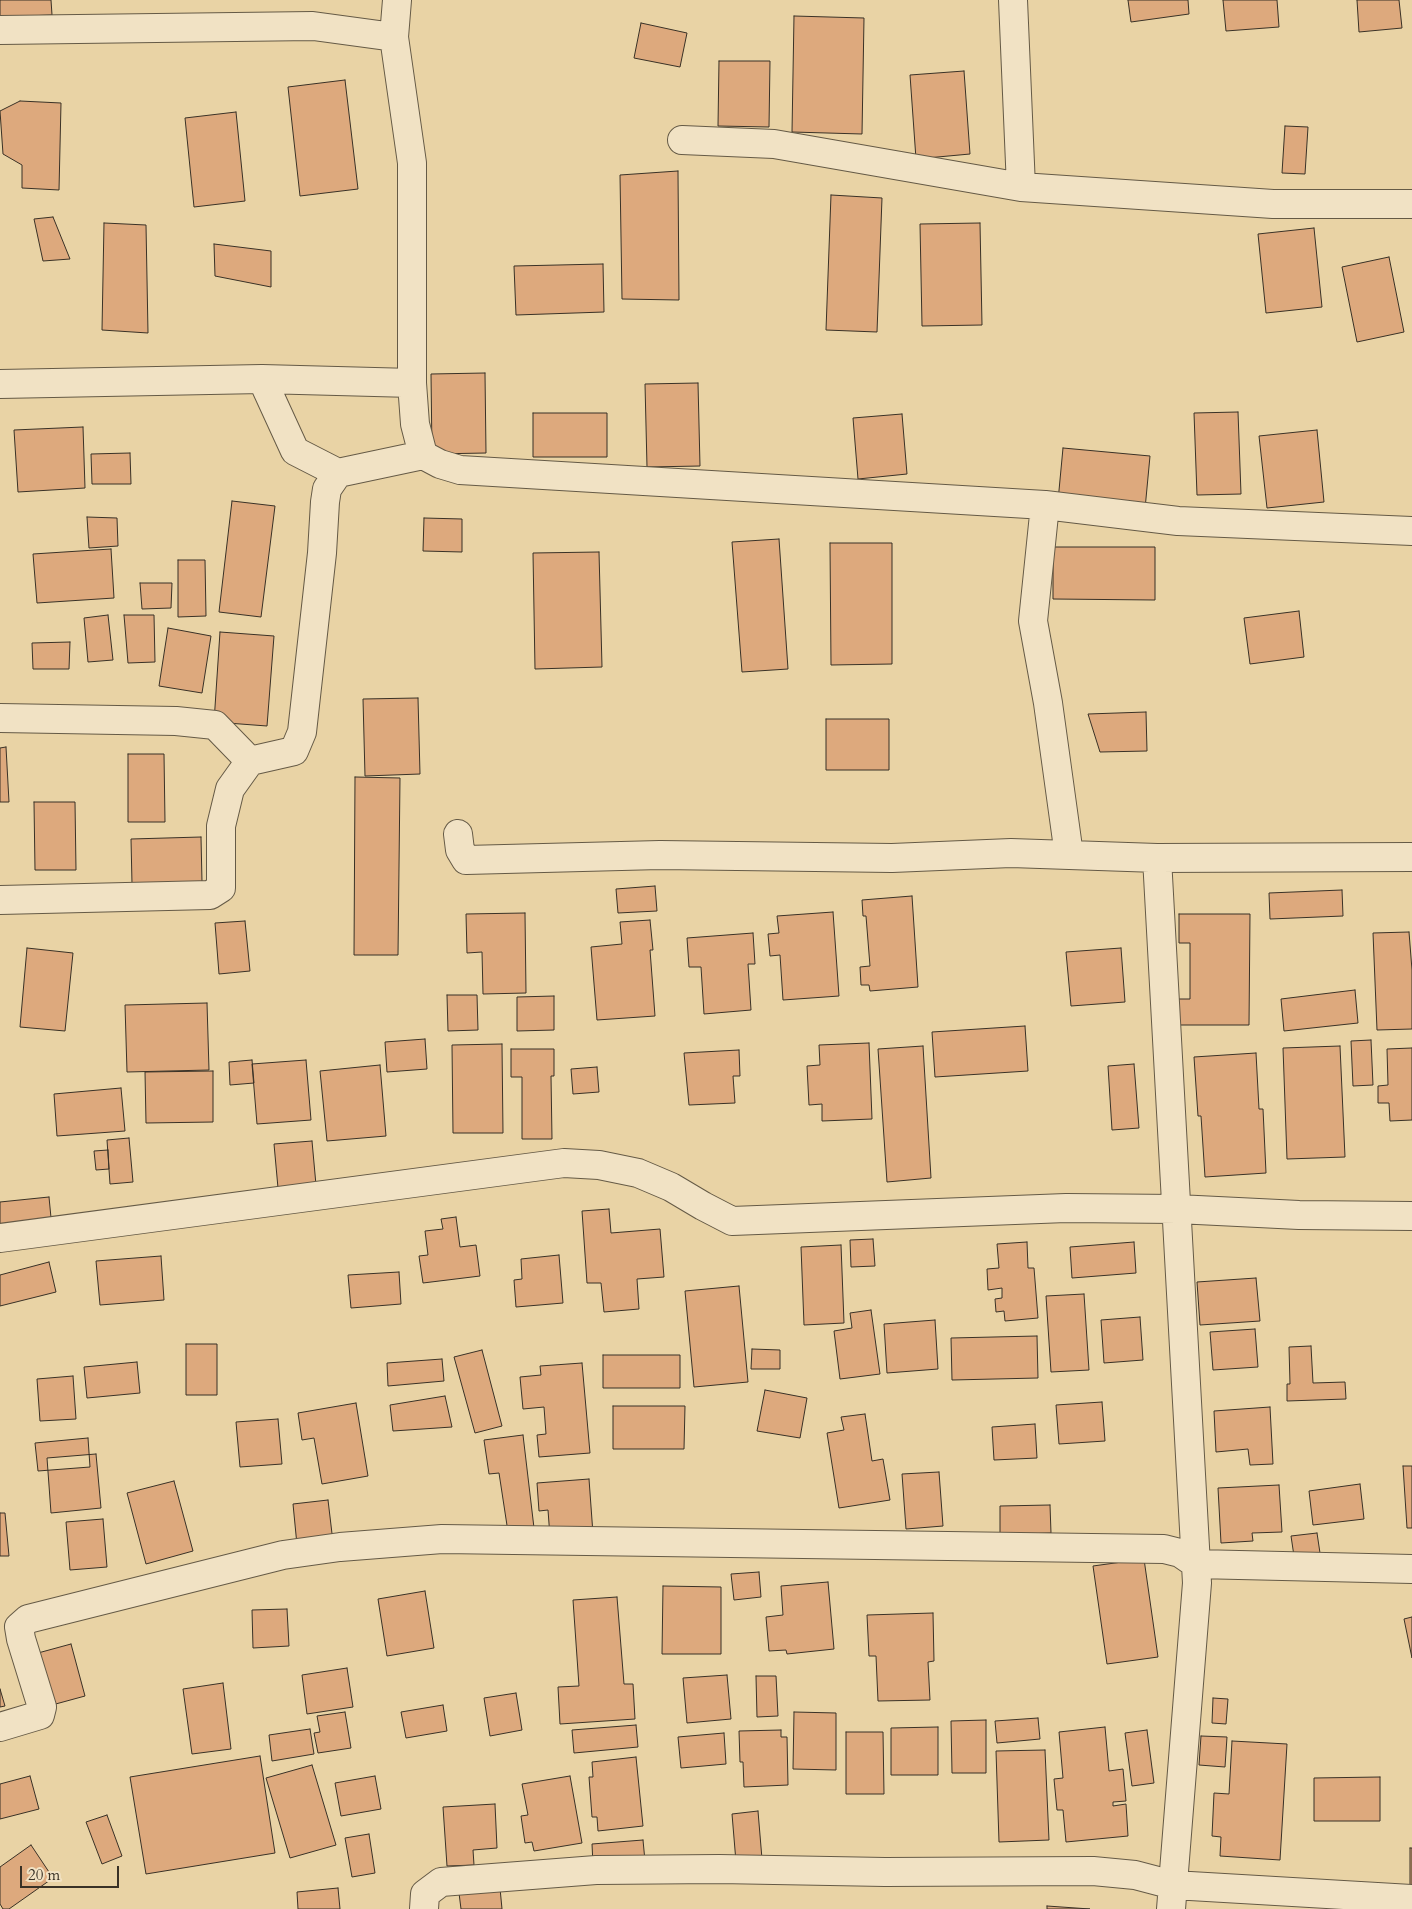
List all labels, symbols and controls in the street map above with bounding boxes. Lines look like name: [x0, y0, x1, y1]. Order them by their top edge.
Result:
scale bar: [22, 1856, 121, 1888]
text: 20 m: [28, 1865, 60, 1885]

